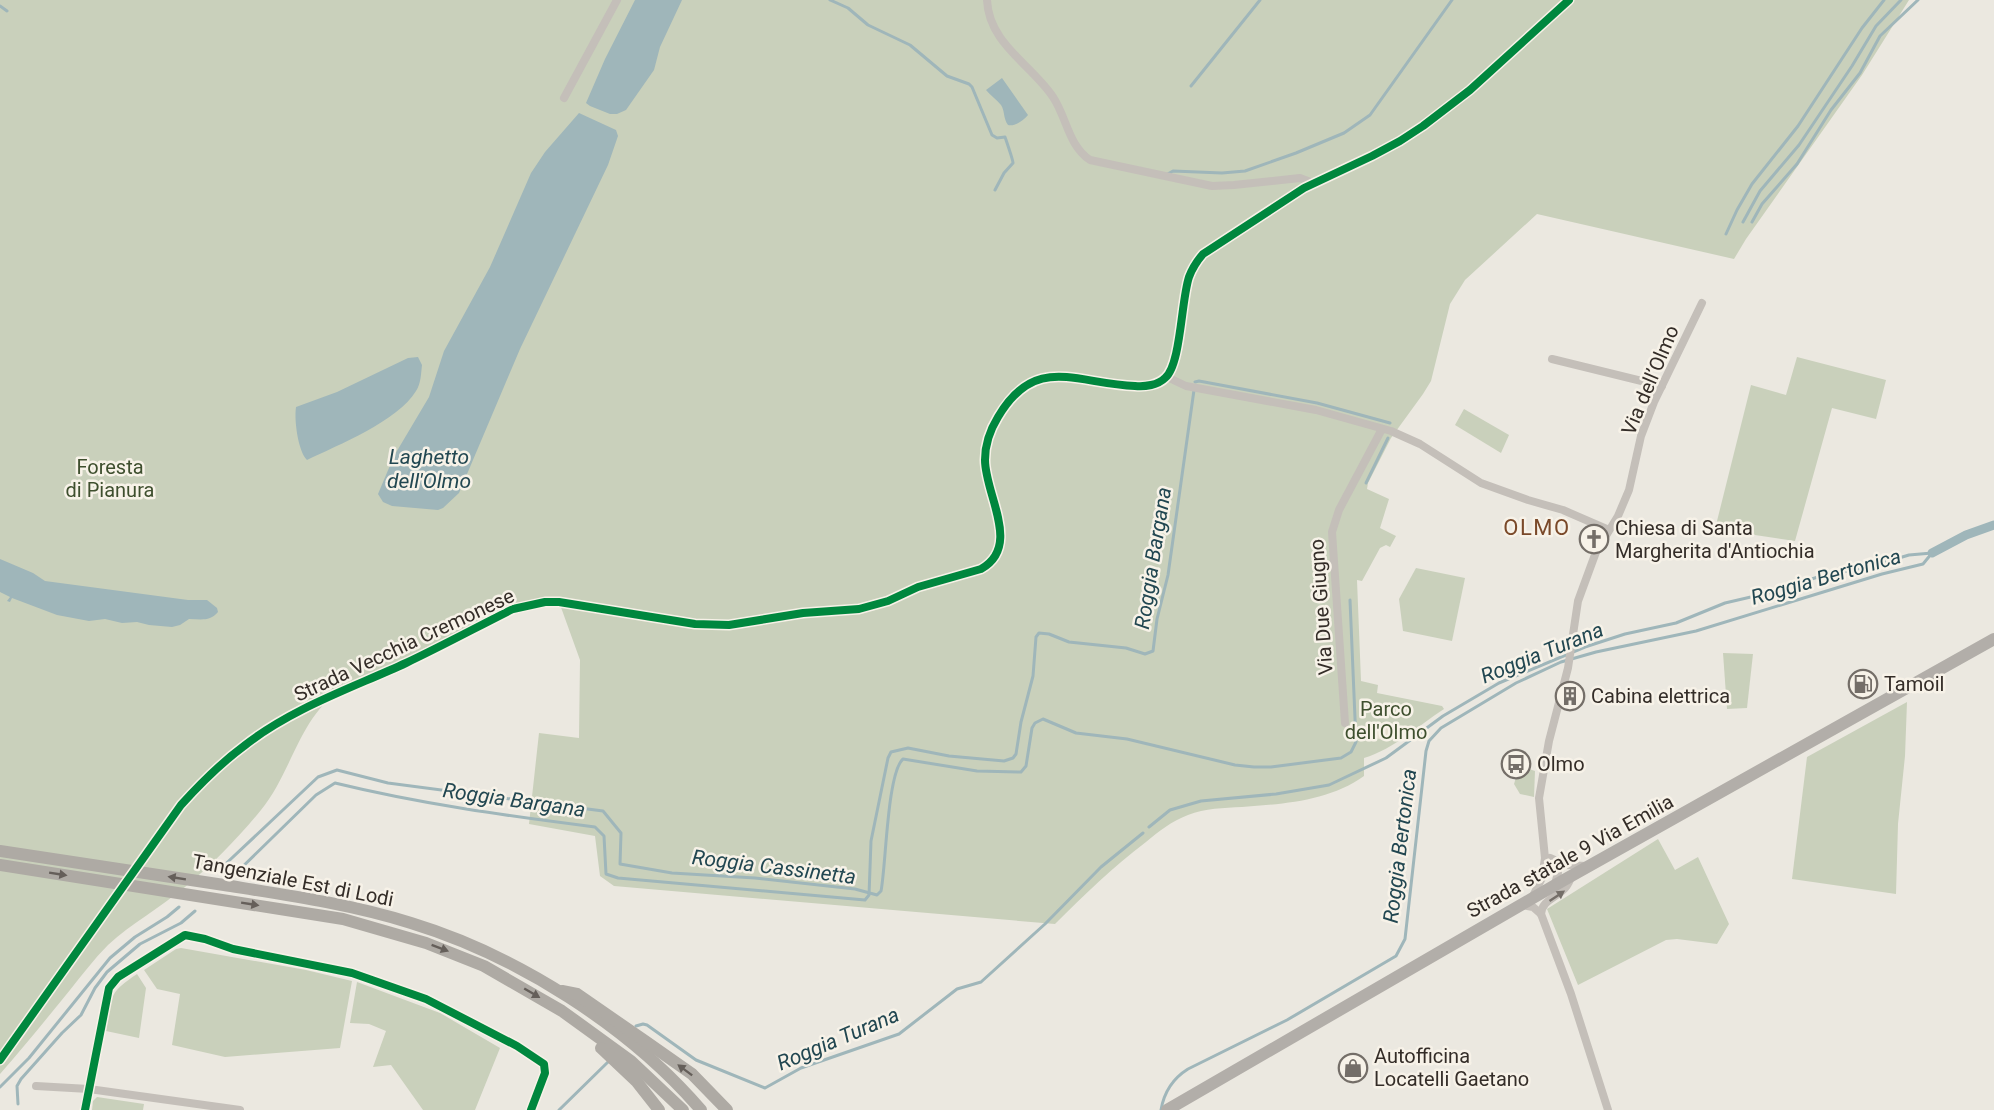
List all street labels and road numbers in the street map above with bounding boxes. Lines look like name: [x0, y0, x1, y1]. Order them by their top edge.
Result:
street label: Via dell’Olmo: [1616, 322, 1684, 438]
street label: Via Due Giugno: [1304, 538, 1338, 676]
street label: Strada Vecchia Cremonese: [290, 583, 518, 707]
street label: Strada statale 9 Via Emilia: [1463, 789, 1677, 923]
street label: Tangenziale Est di Lodi: [190, 849, 396, 911]

